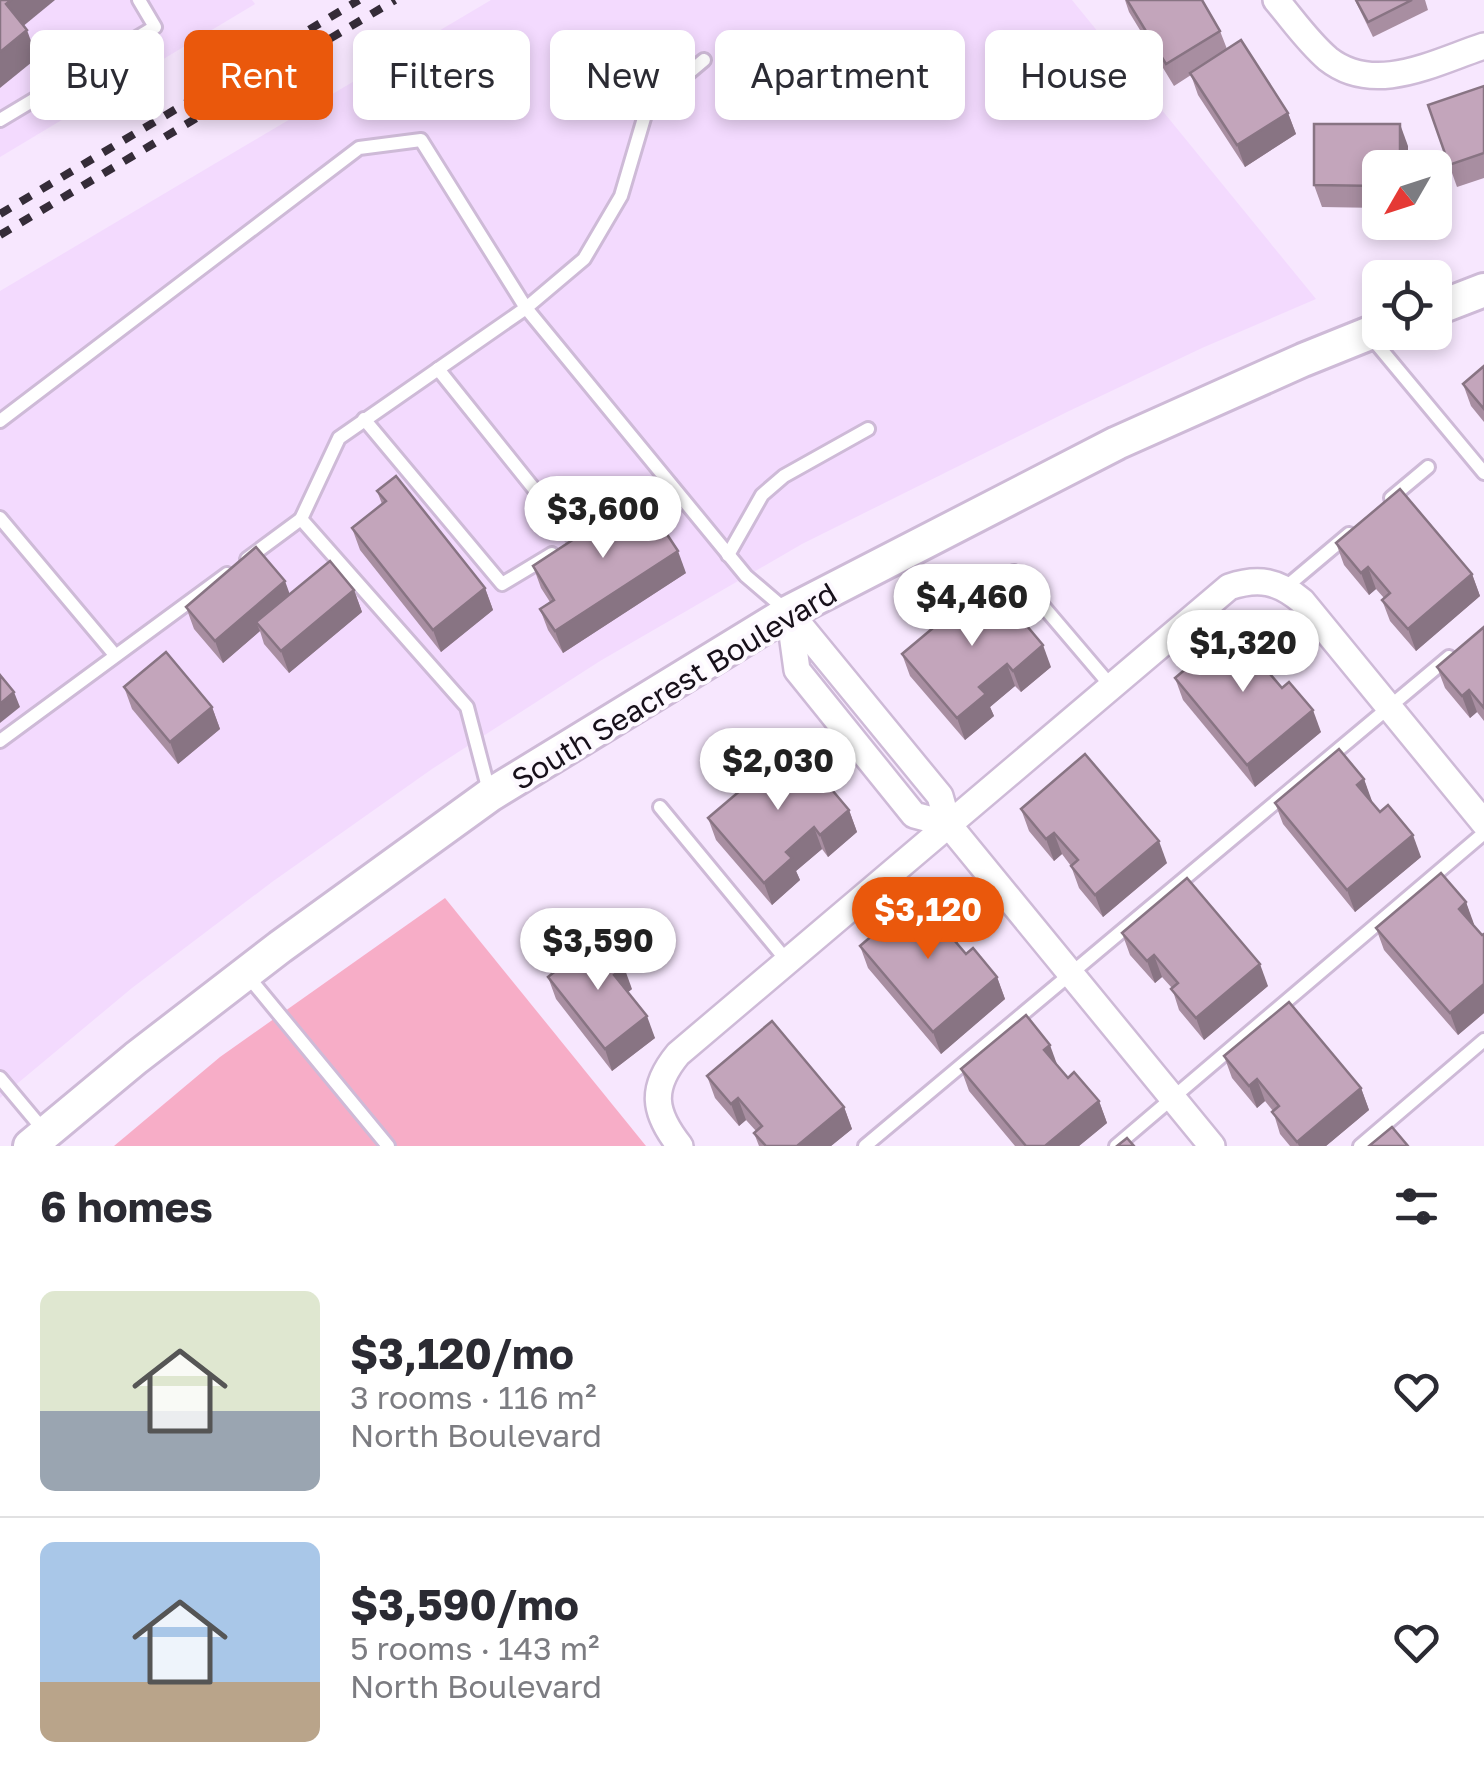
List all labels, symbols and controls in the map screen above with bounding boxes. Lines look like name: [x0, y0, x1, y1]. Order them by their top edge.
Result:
chip: Buy: [30, 30, 164, 120]
chip: Rent: [184, 30, 333, 120]
chip: Filters: [353, 30, 530, 120]
chip: New: [550, 30, 695, 120]
chip: Apartment: [715, 30, 965, 120]
chip: House: [985, 30, 1163, 120]
north arrow: [1362, 150, 1452, 240]
map controls: [1362, 150, 1452, 350]
button: locate: [1362, 260, 1452, 350]
pin: $3,600: [522, 476, 684, 561]
text: $3,600: [546, 489, 660, 527]
pin: $4,460: [891, 564, 1053, 649]
street label: South Seacrest Boulevard: [505, 575, 843, 797]
text: $4,460: [916, 577, 1028, 615]
pin: $1,320: [1162, 610, 1324, 695]
text: $1,320: [1189, 623, 1297, 661]
pin: $2,030: [697, 728, 859, 813]
text: $2,030: [722, 741, 834, 779]
pin: $3,120: [847, 877, 1009, 962]
text: $3,120: [874, 890, 982, 928]
pin: $3,590: [517, 908, 679, 993]
text: $3,590: [542, 921, 654, 959]
icon: filters: [1389, 1179, 1444, 1234]
text: 6 homes: [40, 1181, 213, 1231]
text: $3,120/mo: [350, 1328, 574, 1378]
icon: home: [120, 1331, 240, 1451]
icon: heart: [1389, 1364, 1444, 1419]
text: 3 rooms · 116 m²: [350, 1378, 596, 1416]
text: North Boulevard: [350, 1416, 602, 1454]
text: $3,590/mo: [350, 1579, 579, 1629]
icon: home: [120, 1582, 240, 1702]
icon: heart: [1389, 1615, 1444, 1670]
text: 5 rooms · 143 m²: [350, 1629, 600, 1667]
text: North Boulevard: [350, 1667, 602, 1705]

